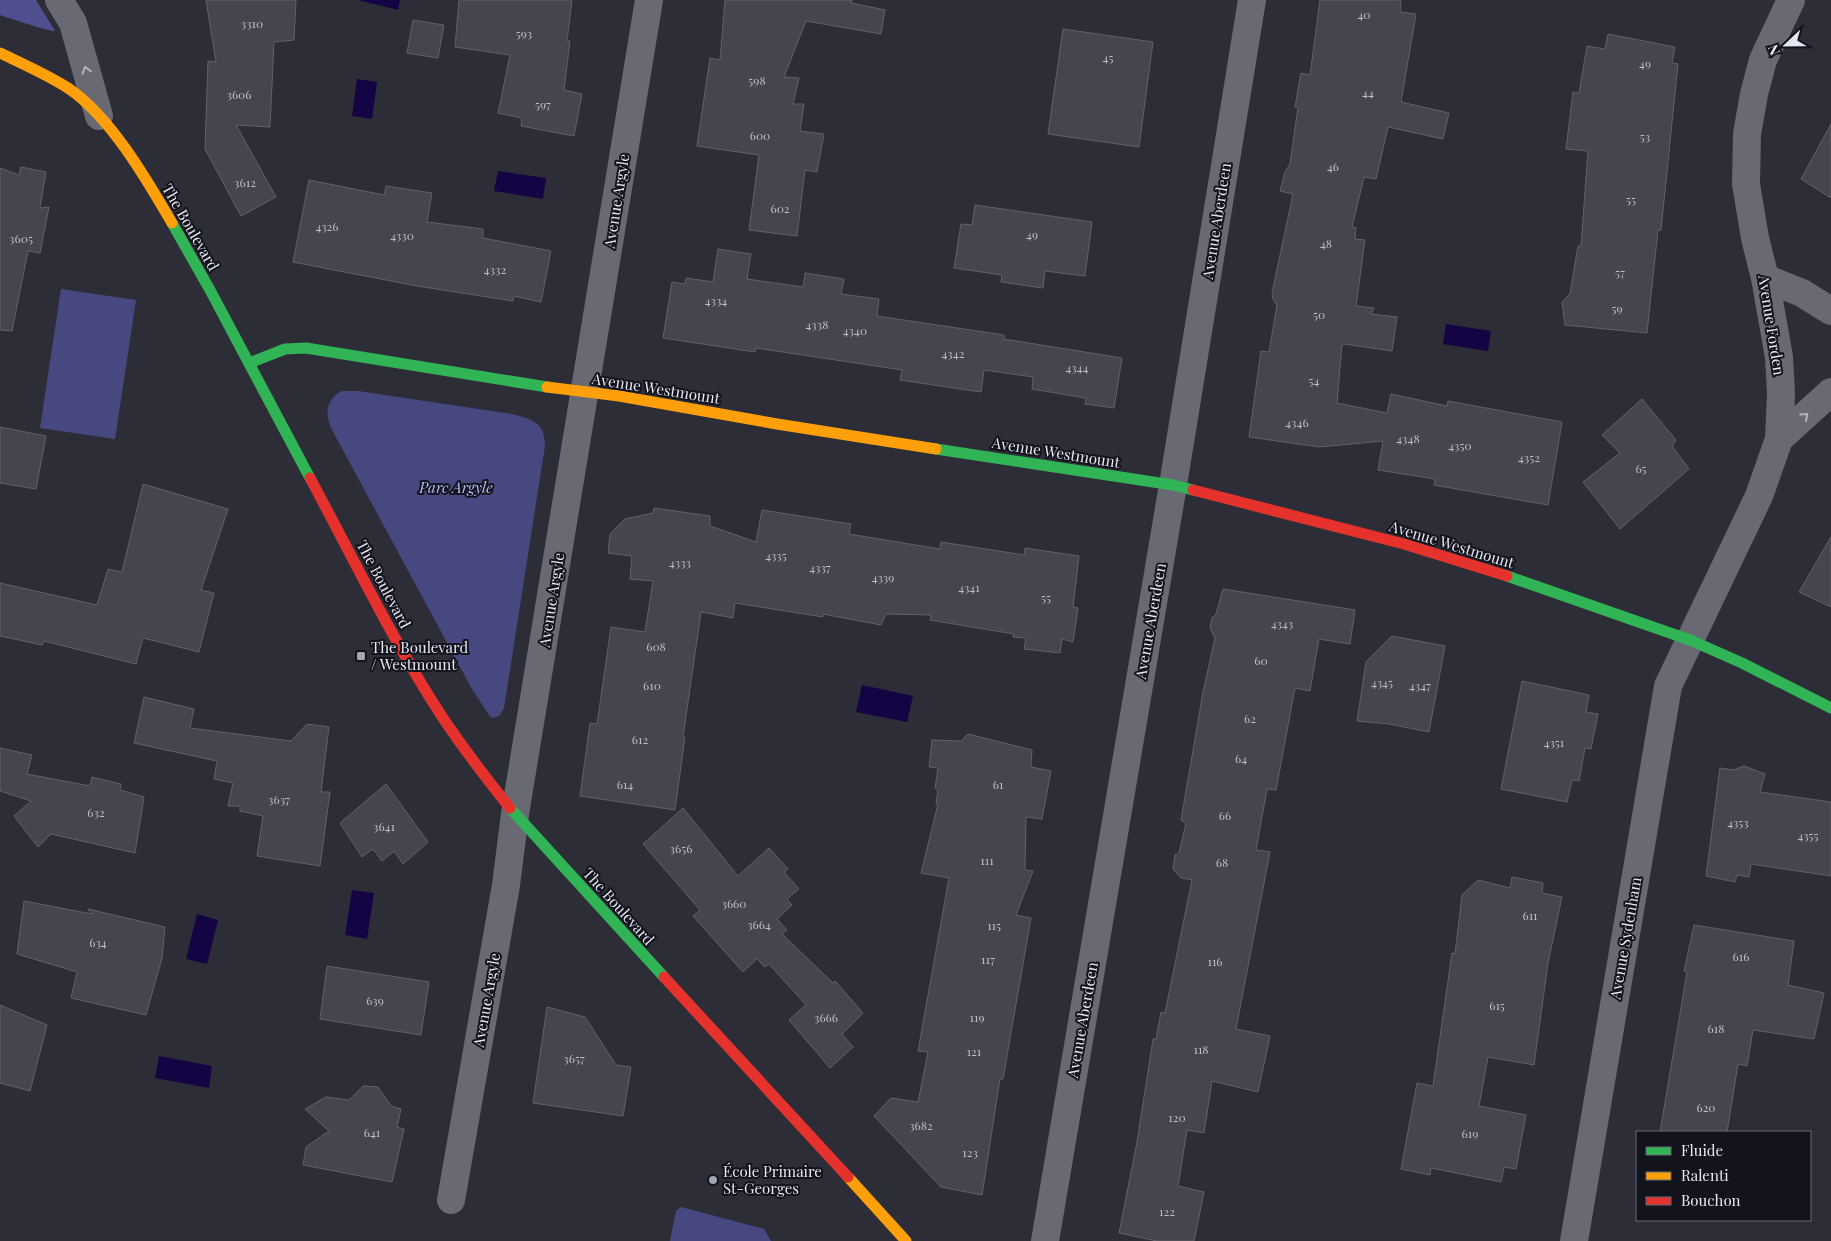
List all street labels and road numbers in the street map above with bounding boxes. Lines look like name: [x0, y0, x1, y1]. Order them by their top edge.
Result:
street label: Avenue Argyle: [598, 152, 633, 251]
street label: Avenue Aberdeen: [1197, 161, 1235, 282]
street label: The Boulevard: [158, 180, 224, 274]
street label: Avenue Forden: [1754, 272, 1790, 377]
street label: Avenue Westmount: [590, 368, 722, 408]
street label: Avenue Westmount: [990, 432, 1122, 472]
street label: Avenue Westmount: [1386, 515, 1517, 573]
street label: The Boulevard: [352, 536, 416, 632]
street label: Avenue Argyle: [533, 551, 568, 650]
street label: Avenue Aberdeen: [1130, 561, 1170, 682]
street label: The Boulevard: [579, 863, 659, 949]
street label: Avenue Sydenham: [1604, 875, 1646, 1002]
street label: Avenue Argyle: [468, 951, 504, 1050]
street label: Avenue Aberdeen: [1062, 960, 1102, 1081]

